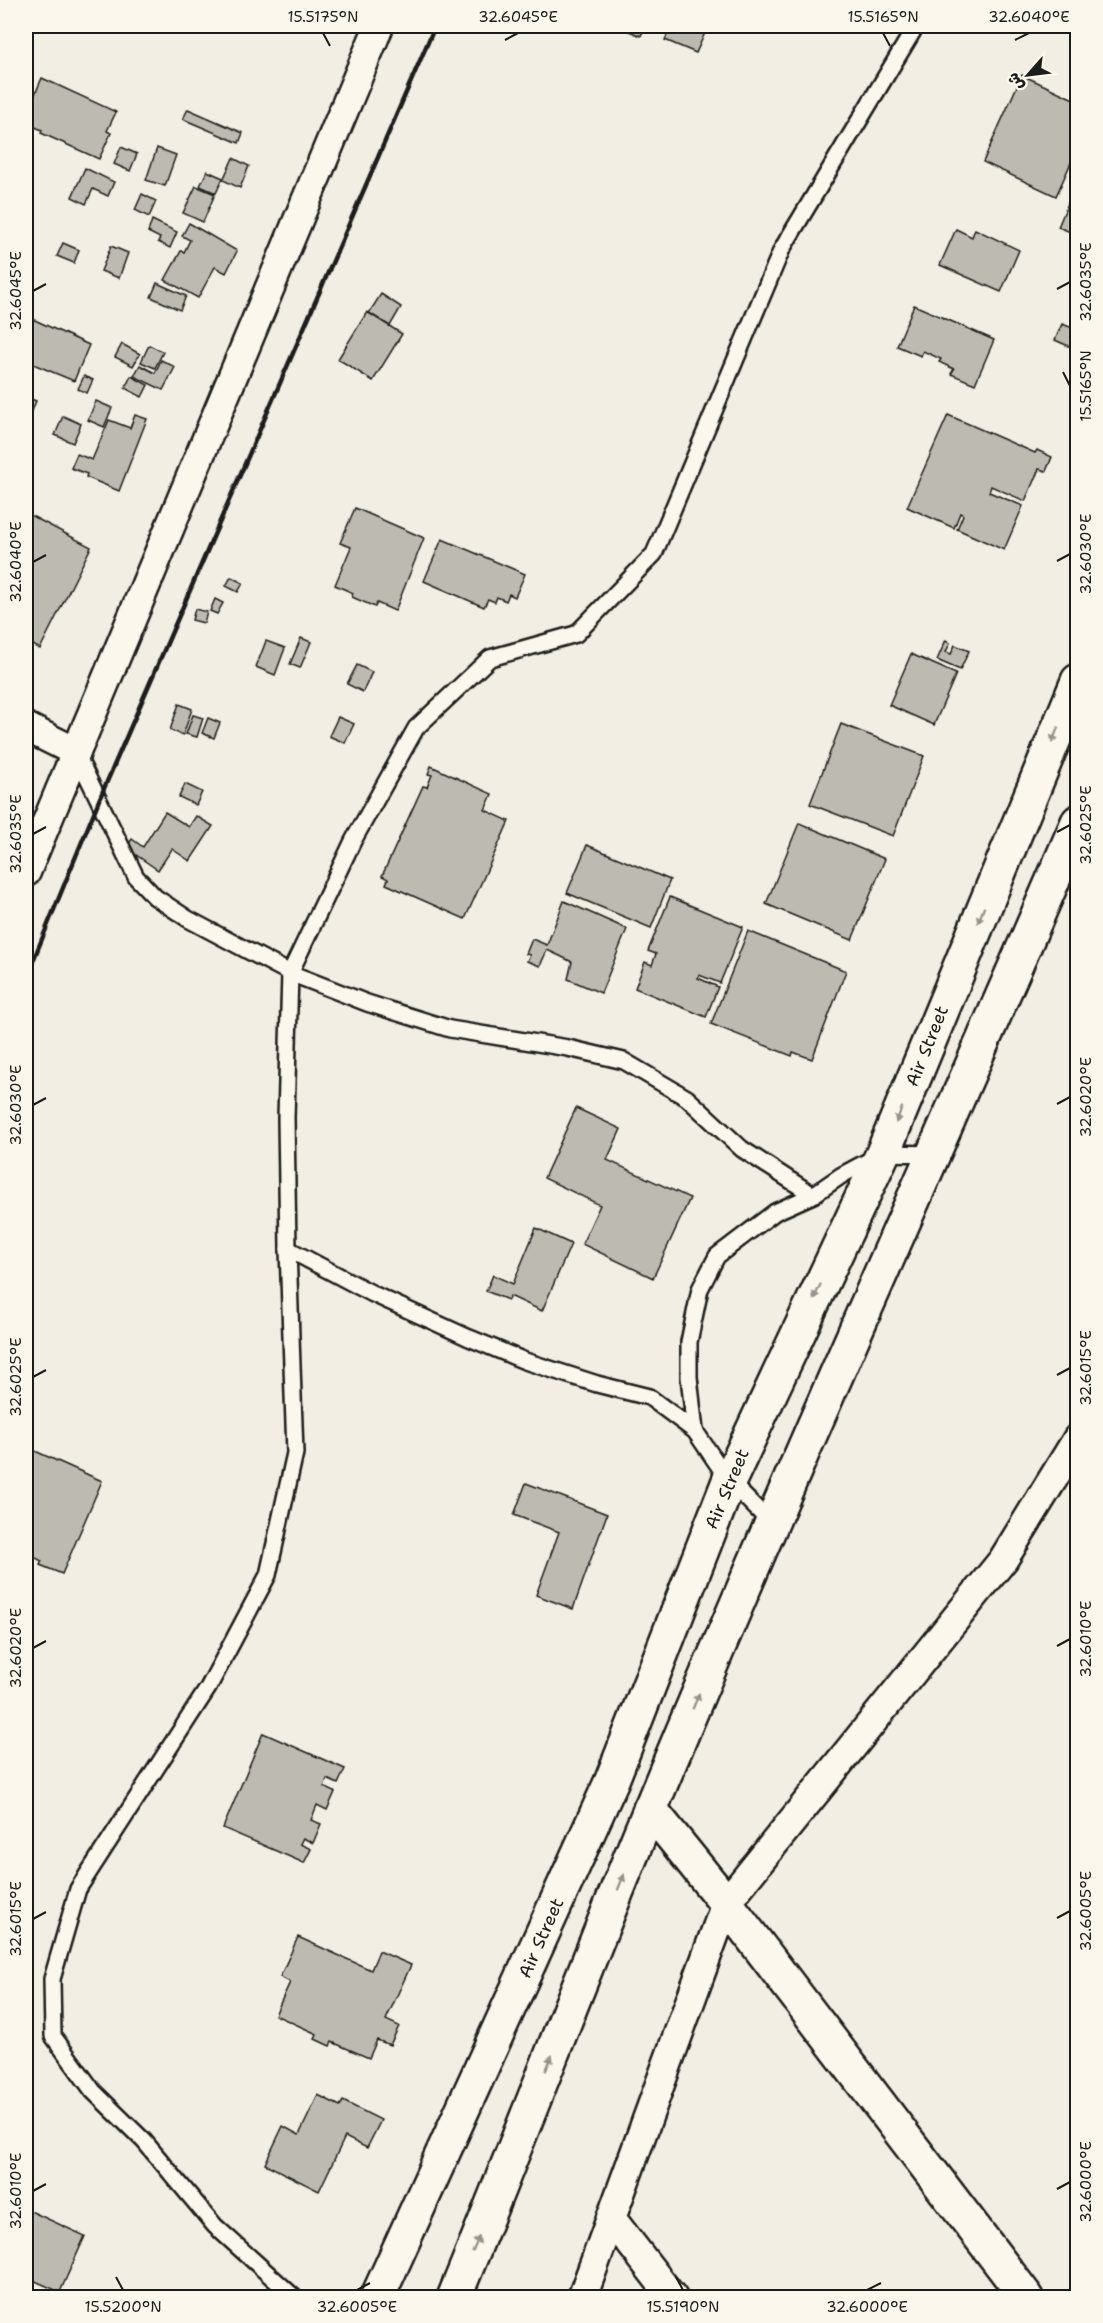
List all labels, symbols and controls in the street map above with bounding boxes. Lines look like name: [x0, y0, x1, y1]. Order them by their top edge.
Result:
text: 15.5175°N: [287, 7, 359, 27]
text: 32.6045°E: [478, 7, 558, 27]
text: 15.5165°N: [847, 7, 919, 27]
text: 32.6040°E: [988, 7, 1070, 27]
north arrow: [998, 45, 1058, 105]
text: ش: [1002, 69, 1029, 95]
text: 32.6035°E: [1076, 242, 1096, 322]
text: 32.6045°E: [6, 251, 26, 331]
text: 15.5165°N: [1076, 350, 1096, 422]
text: 32.6030°E: [1076, 514, 1096, 594]
text: 32.6040°E: [6, 521, 26, 603]
one-way arrow: [1050, 726, 1060, 744]
text: 32.6025°E: [1076, 785, 1096, 865]
text: 32.6035°E: [6, 794, 26, 874]
one-way arrow: [976, 906, 985, 924]
street label: Air Street: [900, 1002, 954, 1090]
text: 32.6020°E: [1076, 1057, 1096, 1137]
text: 32.6030°E: [6, 1065, 26, 1145]
one-way arrow: [894, 1106, 904, 1124]
one-way arrow: [813, 1283, 822, 1300]
text: 32.6015°E: [1076, 1330, 1096, 1406]
text: 32.6025°E: [6, 1337, 26, 1417]
street label: Air Street: [699, 1445, 755, 1533]
text: 32.6010°E: [1076, 1601, 1096, 1677]
text: 32.6020°E: [6, 1608, 26, 1688]
one-way arrow: [691, 1692, 701, 1710]
text: 32.6005°E: [1076, 1871, 1096, 1951]
one-way arrow: [617, 1872, 627, 1890]
text: 32.6015°E: [6, 1881, 26, 1957]
street label: Air Street: [513, 1894, 569, 1982]
one-way arrow: [545, 2054, 554, 2072]
text: 32.6000°E: [1076, 2141, 1096, 2223]
text: 32.6010°E: [6, 2153, 26, 2229]
one-way arrow: [471, 2234, 481, 2252]
text: 15.5200°N: [84, 2297, 162, 2317]
text: 32.6005°E: [317, 2297, 397, 2317]
text: 15.5190°N: [647, 2297, 719, 2317]
text: 32.6000°E: [826, 2297, 908, 2317]

